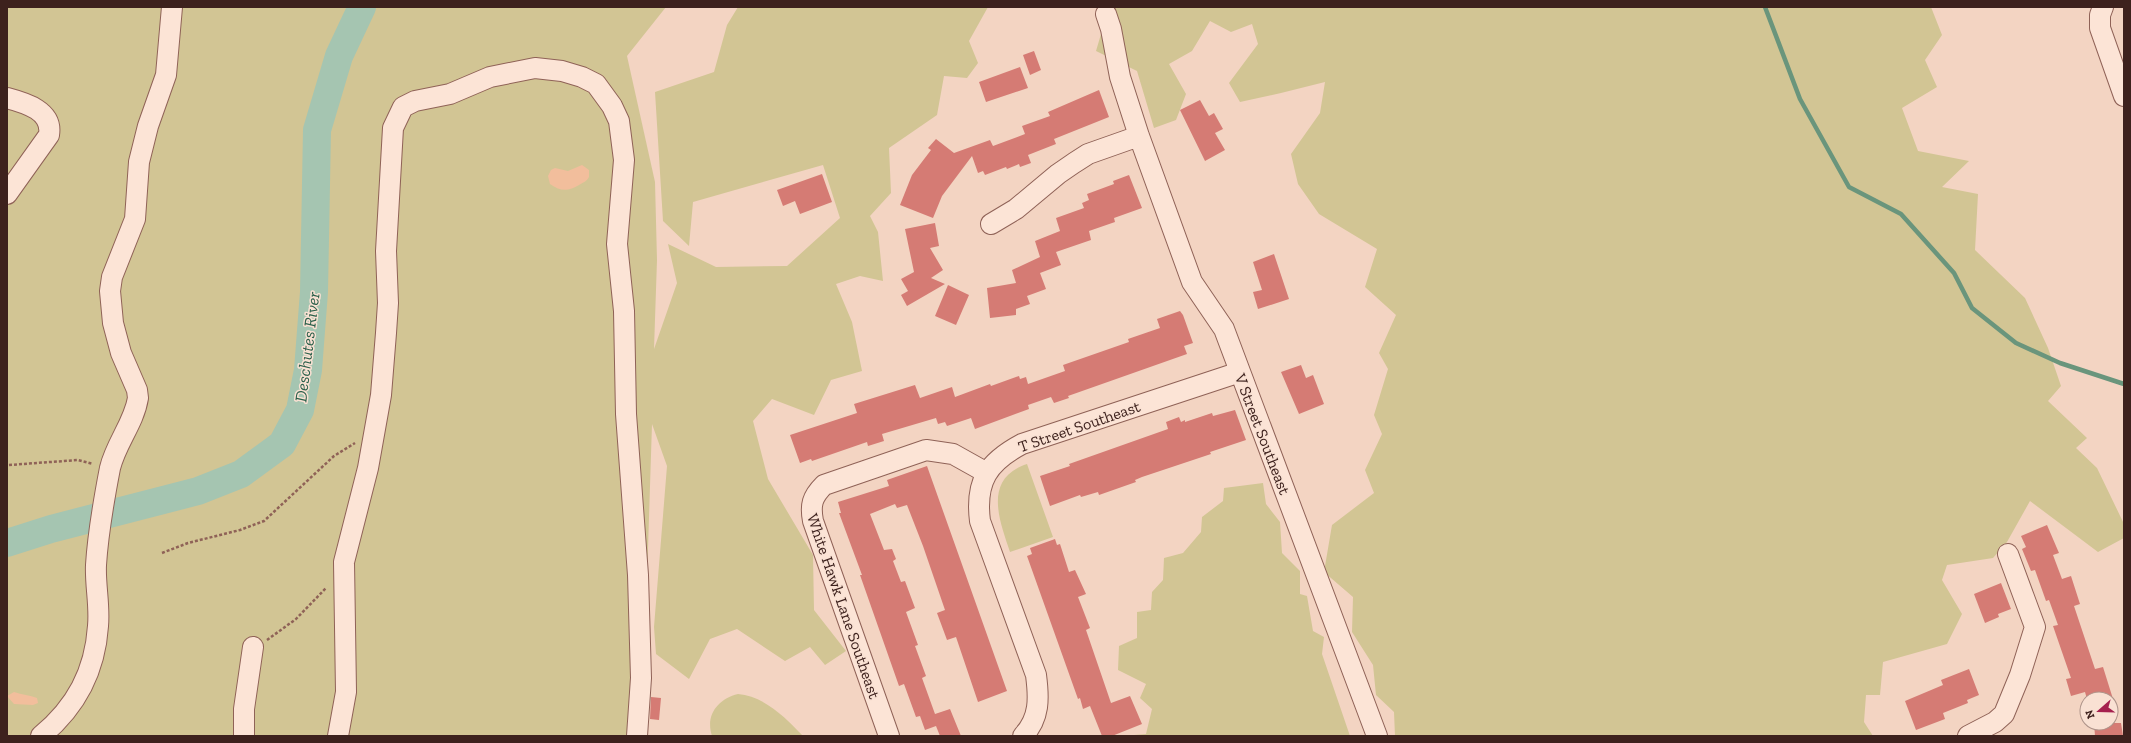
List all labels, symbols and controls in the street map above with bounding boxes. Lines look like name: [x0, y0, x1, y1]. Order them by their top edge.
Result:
water label: Deschutes River: [290, 291, 324, 403]
street label: V Street Southeast: [1230, 370, 1294, 497]
street label: T Street Southeast: [1016, 397, 1143, 456]
street label: White Hawk Lane Southeast: [803, 511, 884, 701]
north arrow: [2079, 691, 2119, 731]
text: N: [2082, 708, 2098, 720]

